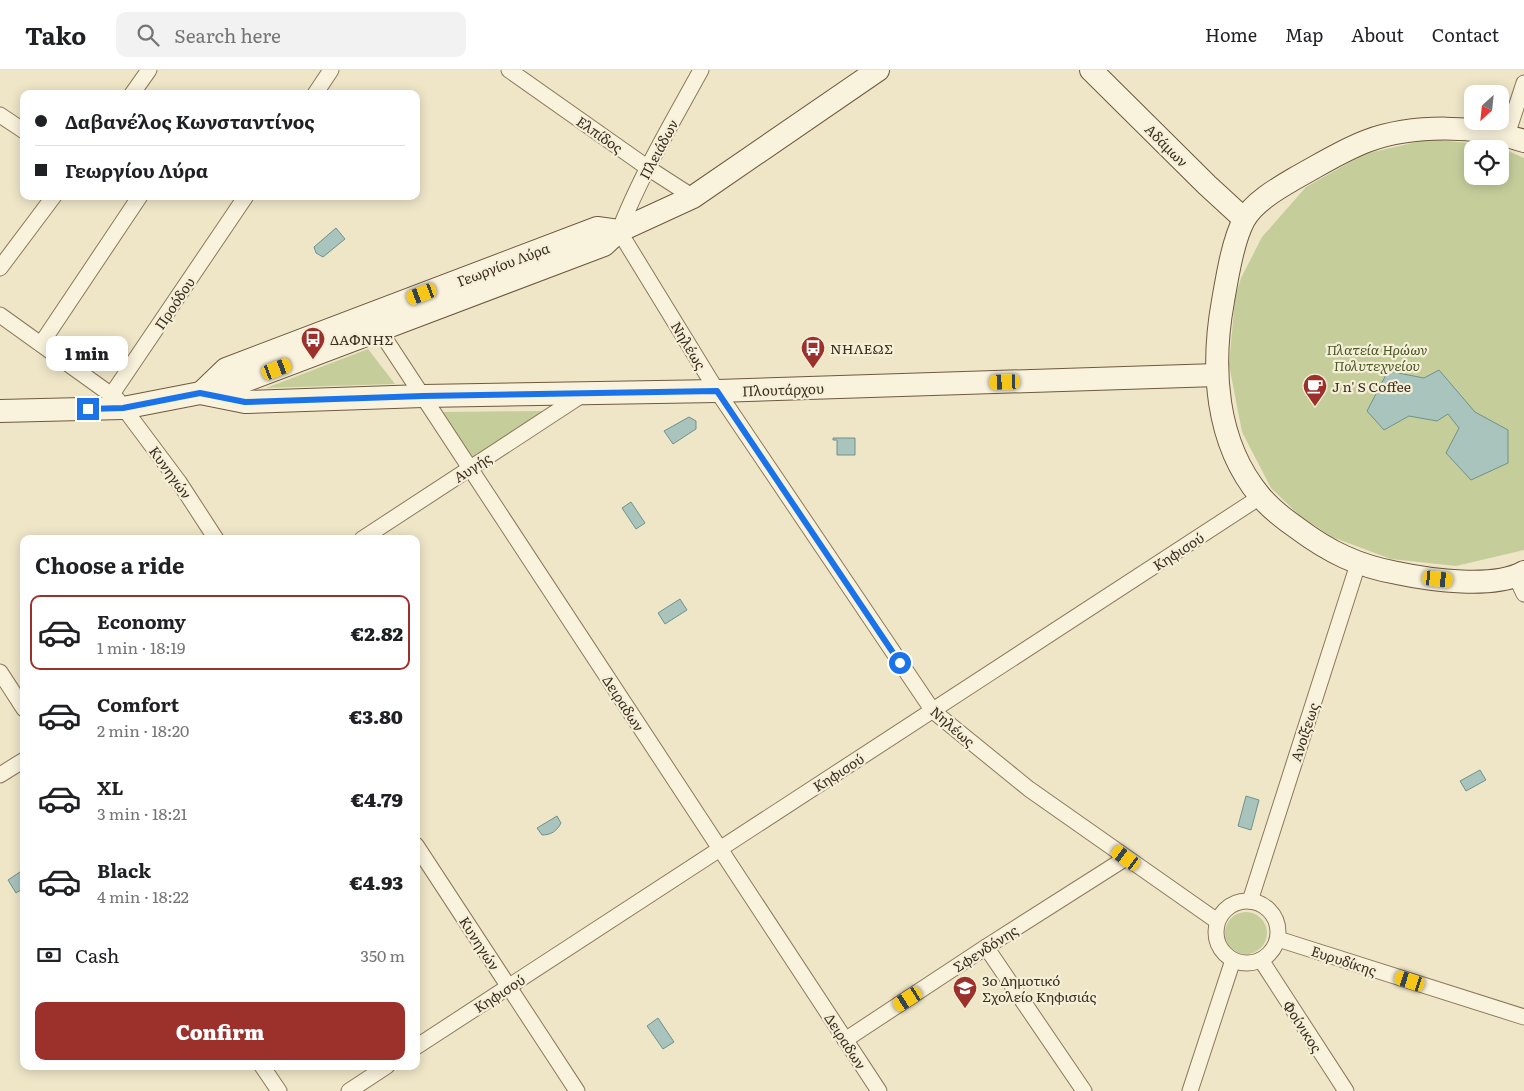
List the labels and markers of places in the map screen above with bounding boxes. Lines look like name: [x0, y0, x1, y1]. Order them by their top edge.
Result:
bus stop icon: ΔΑΦΝΗΣ: [300, 326, 326, 360]
place label: ΔΑΦΝΗΣ: [330, 329, 393, 349]
bus stop icon: ΝΗΛΕΩΣ: [800, 335, 826, 369]
place label: ΝΗΛΕΩΣ: [830, 338, 893, 358]
cafe icon: J n' S Coffee: [1302, 373, 1328, 407]
place label: J n' S Coffee: [1332, 376, 1411, 396]
place label: 3ο Δημοτικό Σχολείο Κηφισιάς: [982, 970, 1097, 1006]
school or university icon: 3ο Δημοτικό Σχολείο Κηφισιάς: [952, 975, 978, 1009]

